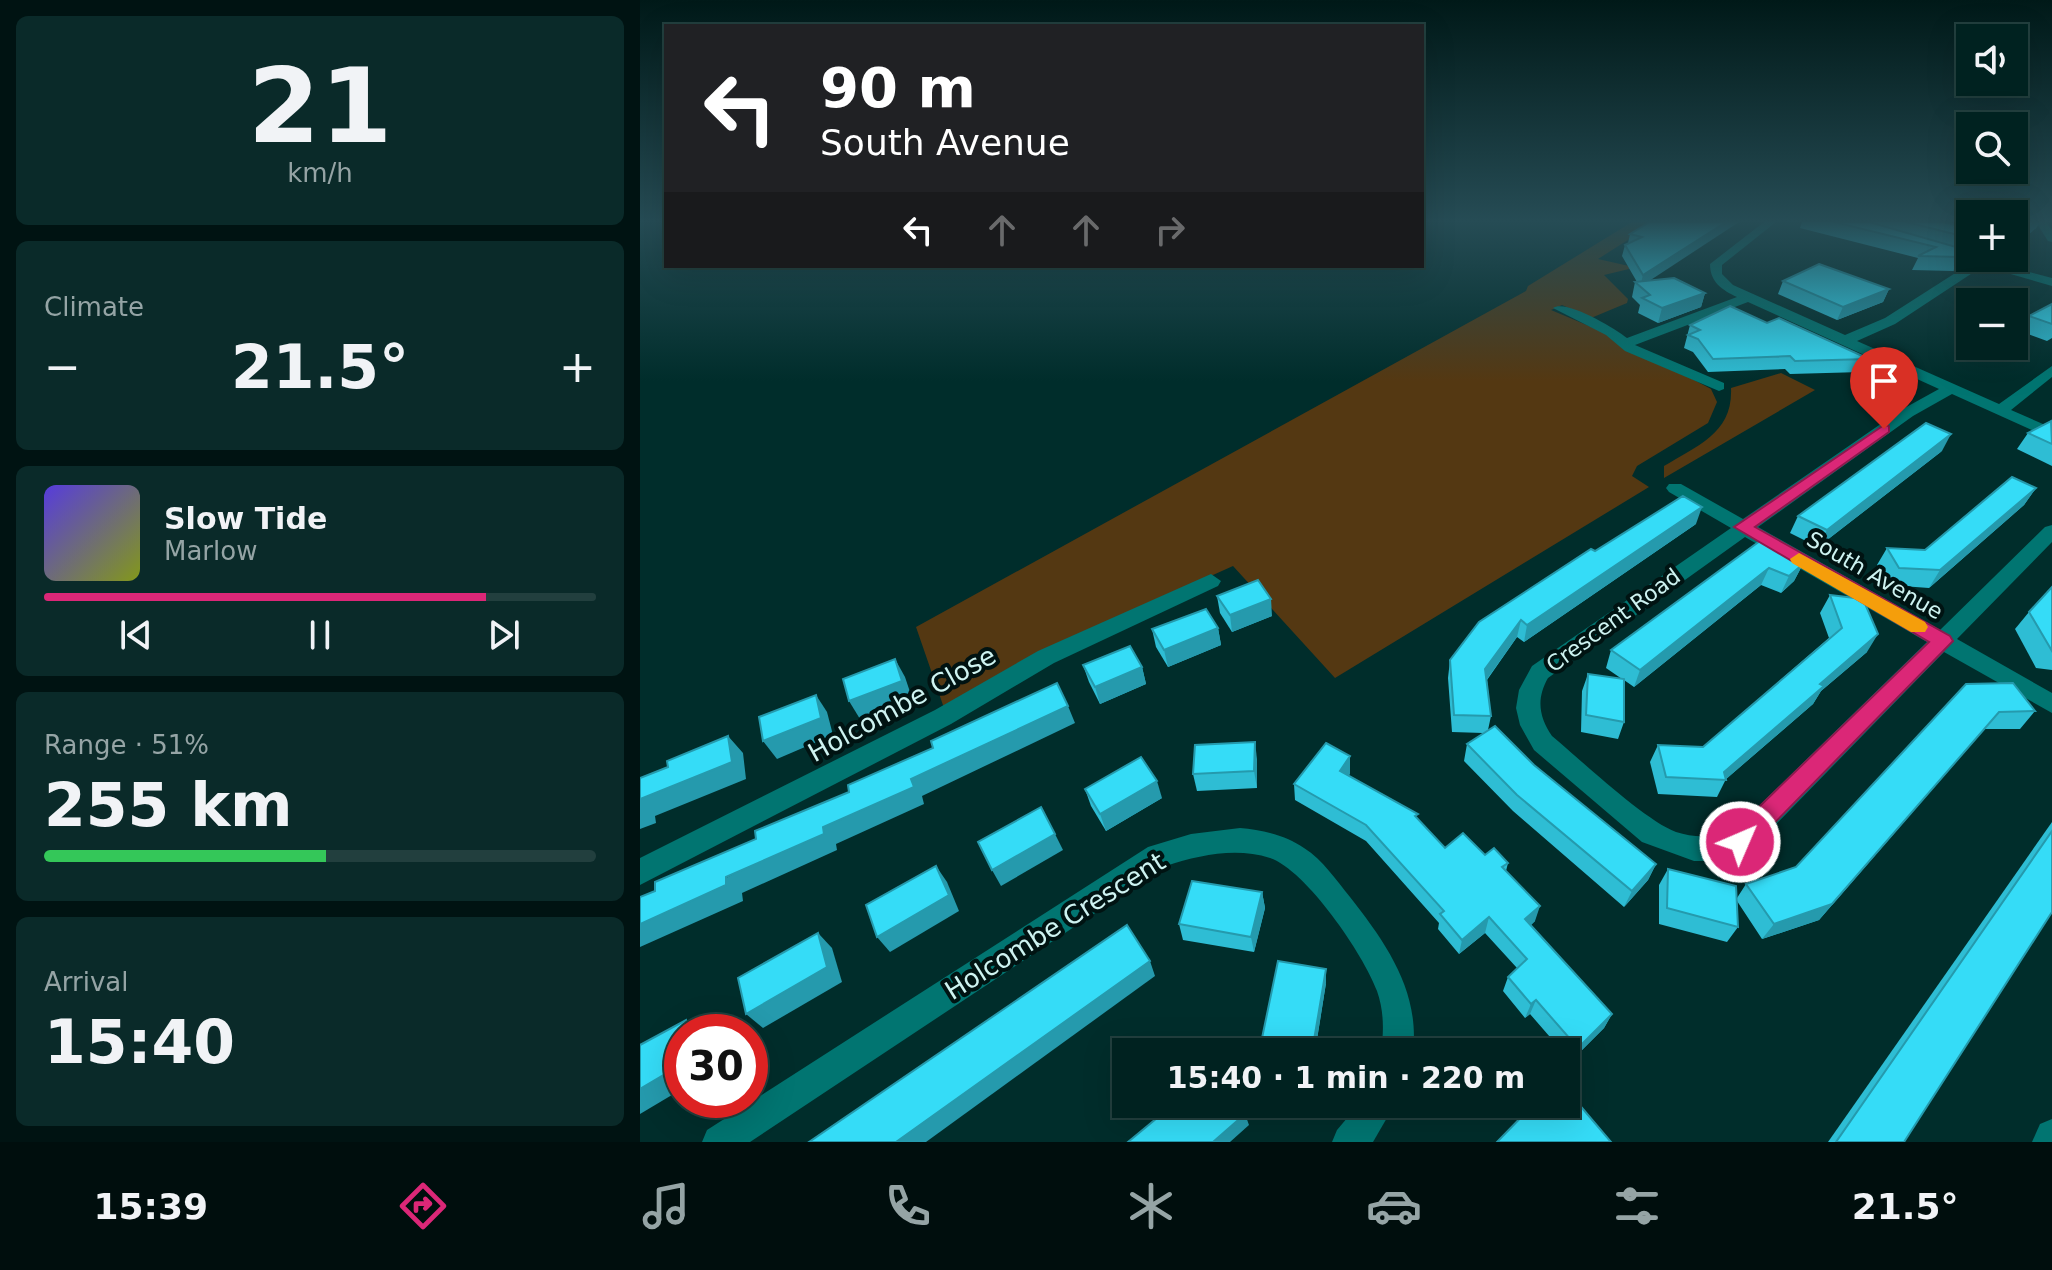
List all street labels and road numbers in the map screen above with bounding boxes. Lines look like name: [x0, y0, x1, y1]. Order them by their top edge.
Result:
street label: South Avenue: [1802, 526, 1947, 624]
street label: Crescent Road: [1541, 563, 1685, 677]
street label: Holcombe Close: [803, 640, 1001, 768]
street label: Holcombe Crescent: [939, 846, 1171, 1006]

